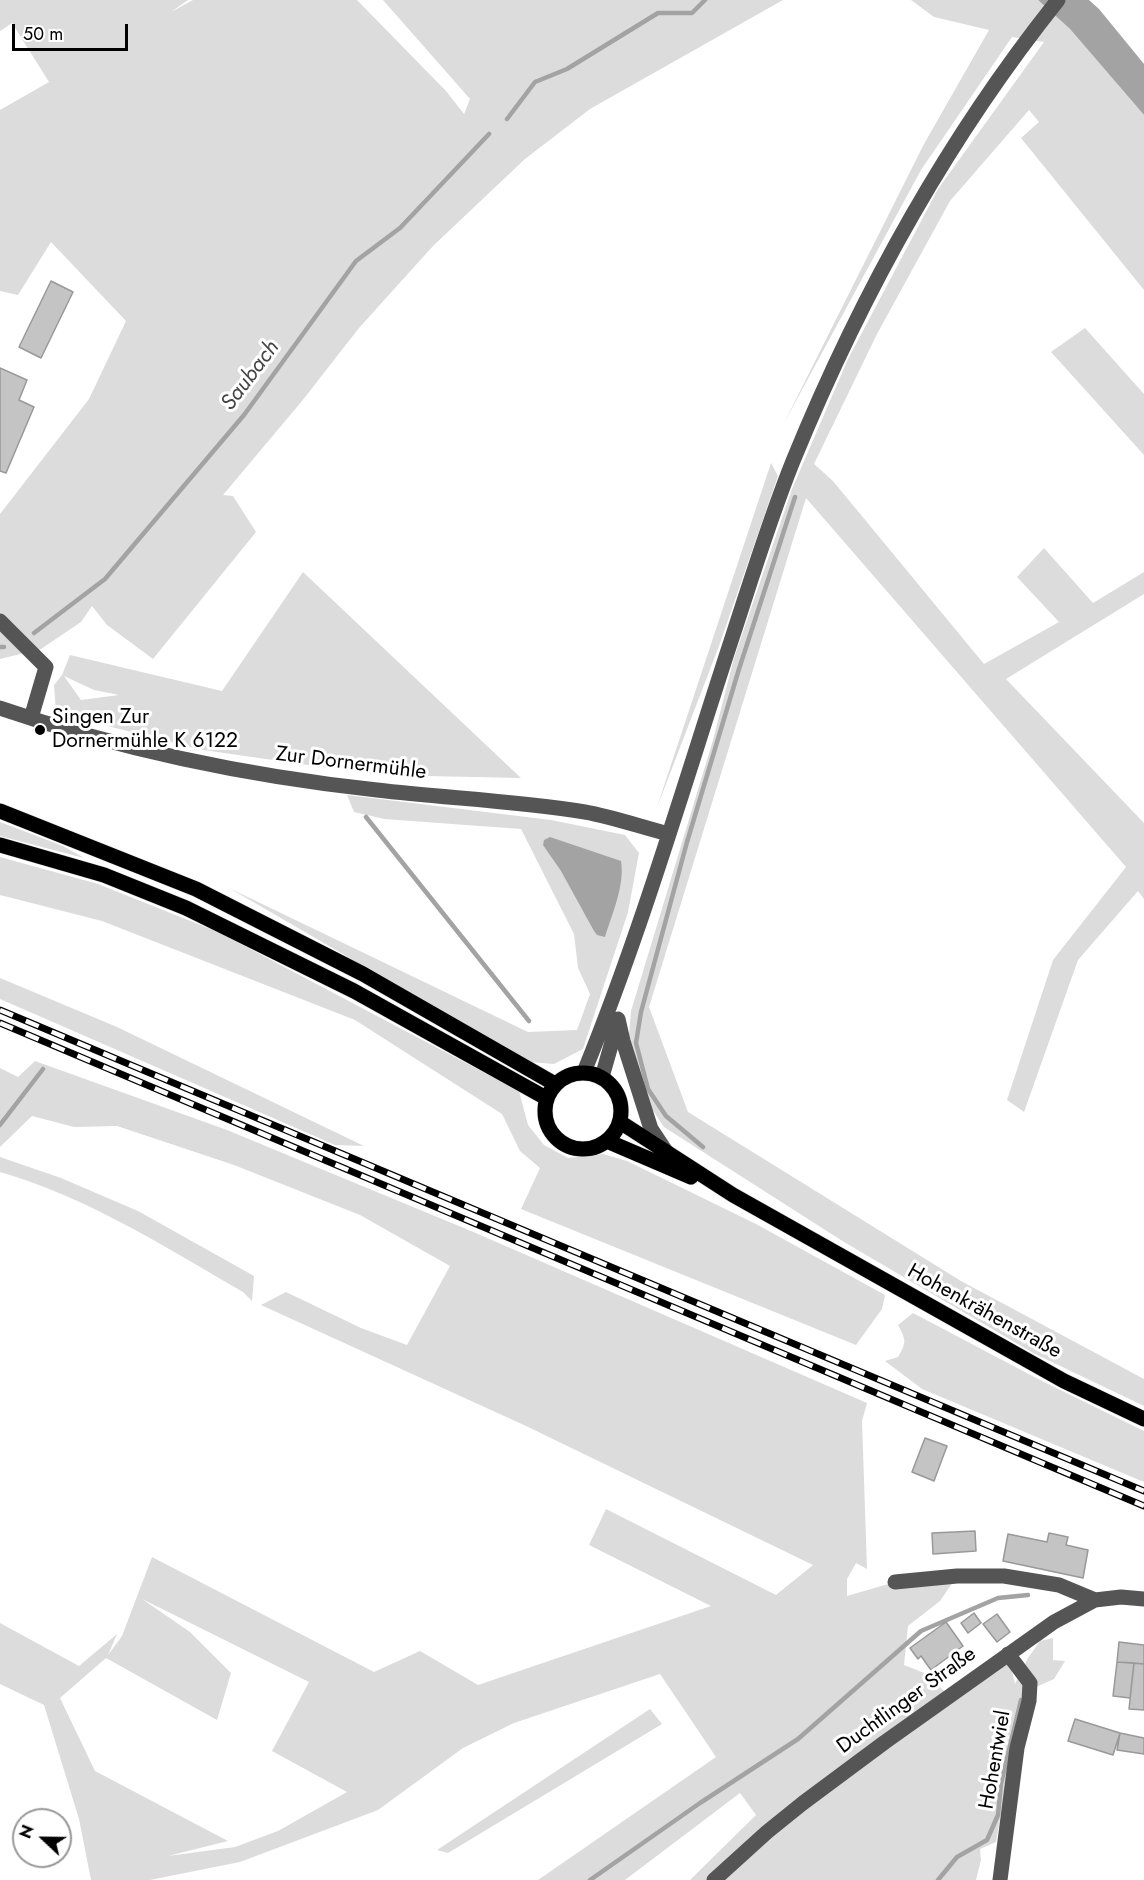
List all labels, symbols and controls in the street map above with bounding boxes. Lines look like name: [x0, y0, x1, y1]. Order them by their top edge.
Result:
scale bar: [15, 12, 130, 50]
text: 50 m: [23, 21, 63, 47]
water label: Saubach: [216, 336, 286, 416]
place label: Singen Zur Dornermühle K 6122: [52, 705, 238, 755]
marker: Singen Zur Dornermühle K 6122: [33, 723, 47, 737]
street label: Zur Dornermühle: [274, 742, 428, 786]
street label: Hohenkrähenstraße: [903, 1259, 1065, 1365]
street label: Duchtlinger Straße: [833, 1642, 981, 1760]
street label: Hohentwiel: [975, 1709, 1017, 1811]
north arrow: [12, 1808, 72, 1868]
text: N: [14, 1822, 40, 1842]

